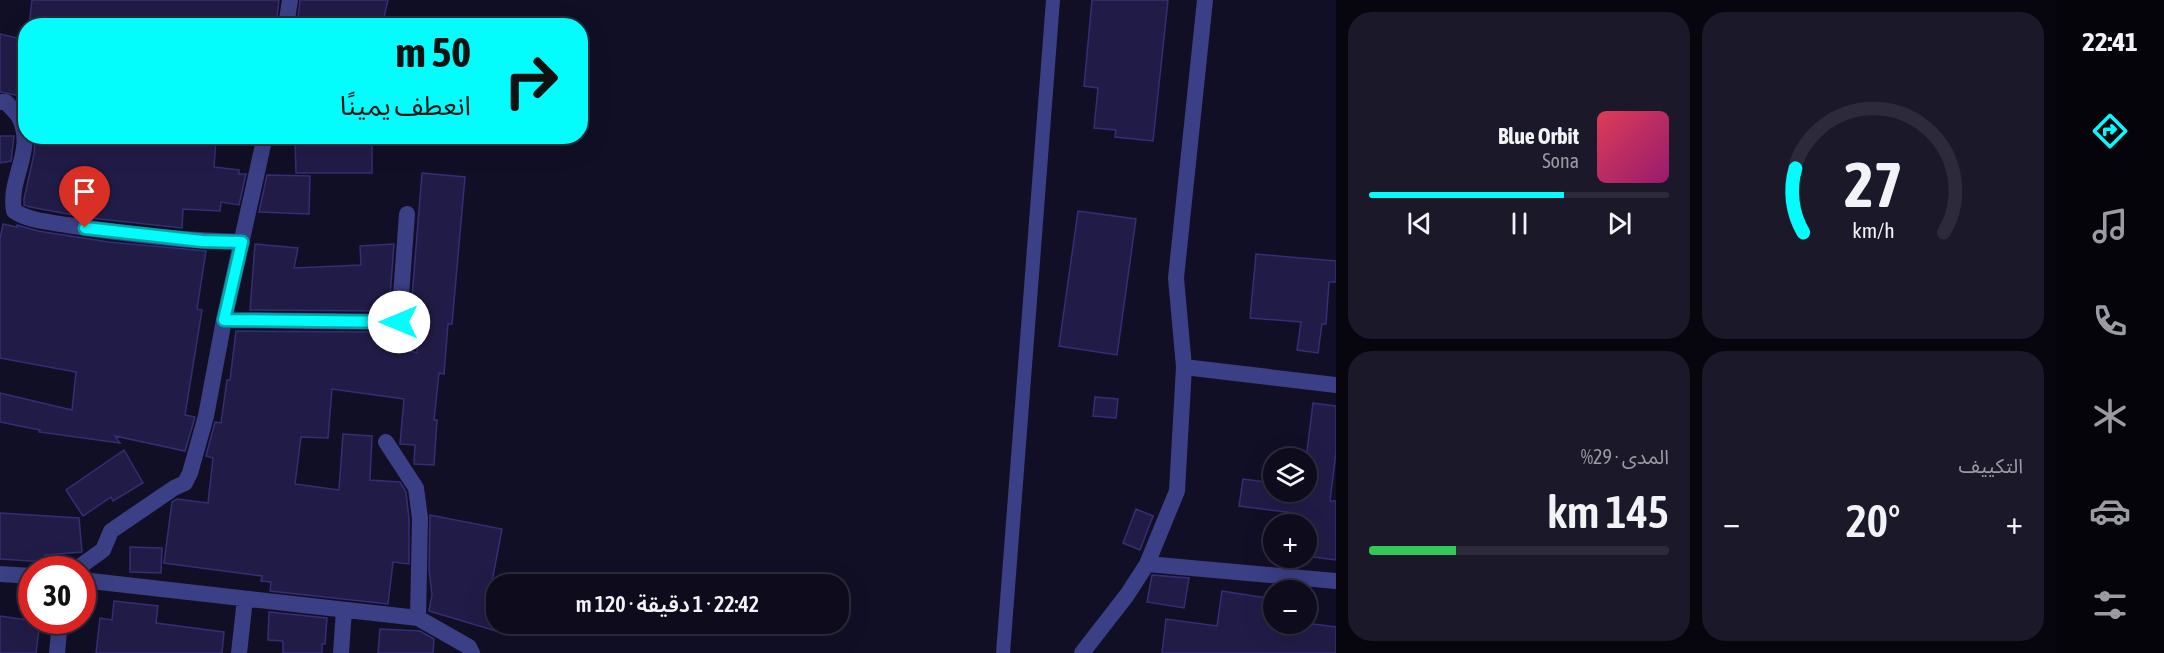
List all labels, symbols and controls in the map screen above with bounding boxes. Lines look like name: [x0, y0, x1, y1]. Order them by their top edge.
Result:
text: 22:41: [2082, 26, 2138, 57]
text: 50 m: [396, 28, 471, 76]
icon: right: [492, 42, 570, 120]
text: انعطف يمينًا: [340, 90, 471, 121]
icon: directions: [2089, 110, 2131, 152]
text: Blue Orbit: [1498, 123, 1579, 149]
text: Sona: [1542, 149, 1579, 172]
text: 27: [1844, 149, 1902, 220]
pin: [59, 166, 110, 228]
icon: arrive: [68, 175, 101, 208]
icon: music: [2089, 205, 2131, 247]
icon: previous: [1403, 207, 1436, 240]
icon: pause: [1503, 207, 1536, 240]
icon: next: [1603, 207, 1636, 240]
text: km/h: [1852, 218, 1894, 243]
position arrow: [367, 290, 431, 354]
icon: phone: [2089, 300, 2131, 342]
icon: climate: [2089, 395, 2131, 437]
text: المدى · 29%: [1581, 445, 1669, 468]
map controls: [1263, 448, 1317, 634]
button: layers: [1263, 448, 1317, 502]
text: التكييف: [1959, 454, 2023, 477]
text: 145 km: [1547, 486, 1669, 538]
icon: car: [2089, 490, 2131, 532]
text: 20°: [1846, 495, 1900, 547]
text: −: [1723, 503, 1740, 541]
text: +: [2006, 503, 2023, 541]
button: +: [1263, 514, 1317, 568]
speed limit sign: 30: [18, 556, 96, 634]
button: −: [1263, 580, 1317, 634]
icon: filters: [2089, 584, 2131, 626]
text: 22:42 · 1 دقيقة · 120 m: [576, 591, 759, 617]

